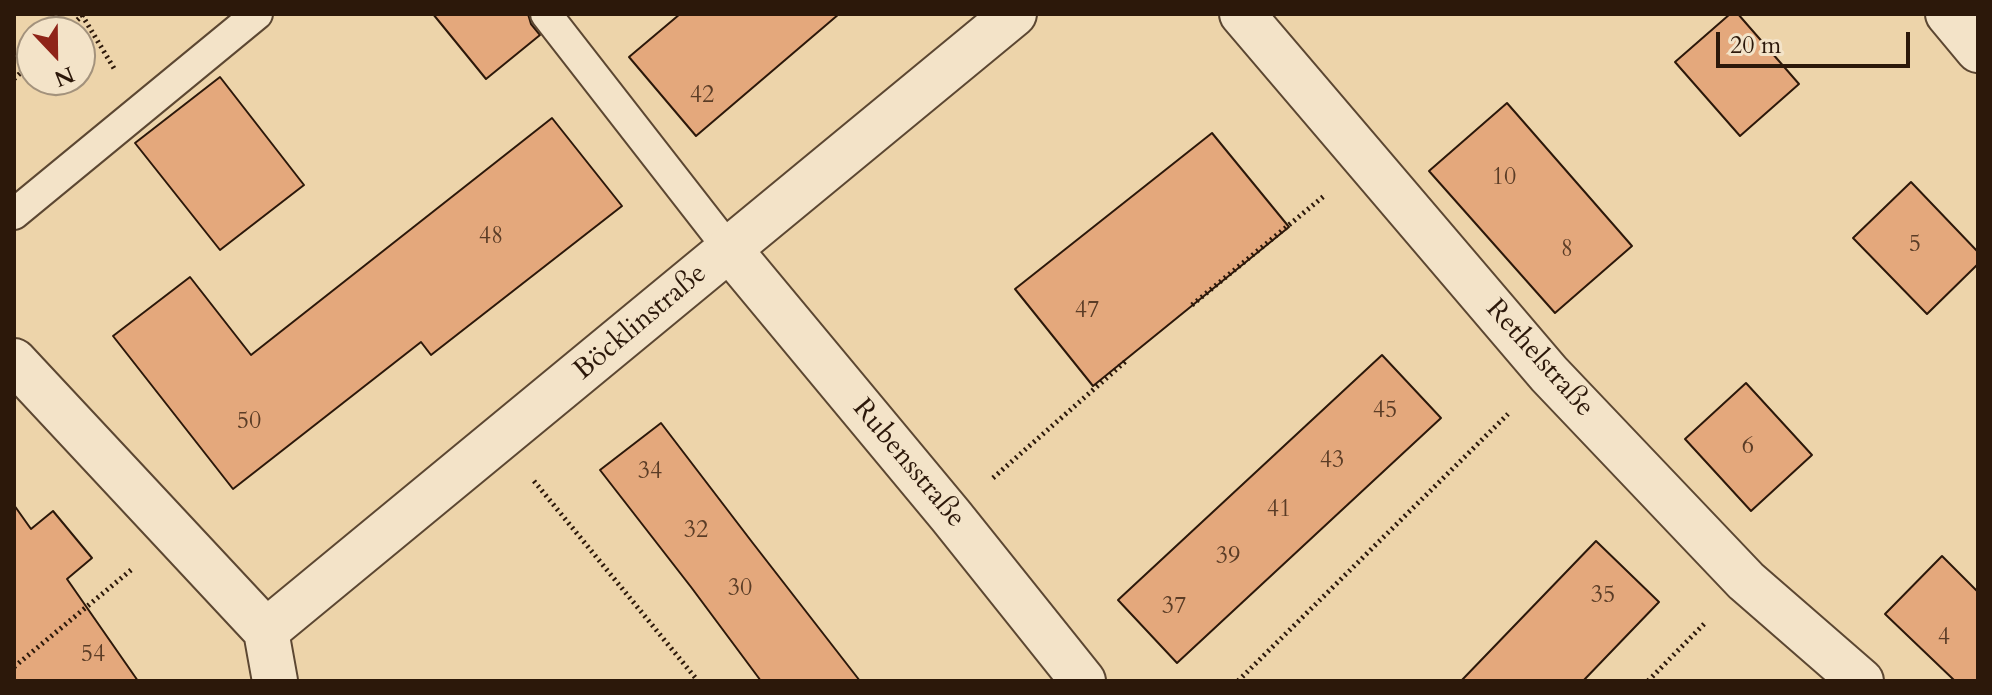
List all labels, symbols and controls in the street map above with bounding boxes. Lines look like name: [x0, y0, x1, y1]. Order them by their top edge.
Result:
north arrow: [16, 16, 96, 96]
scale bar: [1720, 16, 1914, 66]
text: 20 m: [1730, 29, 1781, 62]
text: N: [50, 59, 79, 94]
house number: 42: [690, 82, 714, 110]
house number: 10: [1492, 164, 1516, 192]
house number: 48: [479, 223, 503, 251]
house number: 5: [1909, 231, 1921, 259]
house number: 8: [1561, 236, 1573, 264]
street label: Böcklinstraße: [568, 258, 714, 388]
street label: Rethelstraße: [1478, 293, 1600, 425]
house number: 47: [1075, 297, 1099, 325]
street label: Rubensstraße: [844, 393, 972, 535]
house number: 45: [1373, 397, 1397, 425]
house number: 50: [237, 408, 261, 436]
house number: 6: [1742, 433, 1754, 461]
house number: 43: [1320, 447, 1344, 475]
house number: 34: [638, 458, 662, 486]
house number: 41: [1267, 496, 1291, 524]
house number: 32: [684, 517, 708, 545]
house number: 39: [1216, 543, 1240, 571]
house number: 30: [728, 575, 752, 603]
house number: 35: [1591, 582, 1615, 610]
house number: 37: [1162, 593, 1186, 621]
house number: 4: [1938, 624, 1950, 652]
house number: 54: [81, 641, 105, 669]

